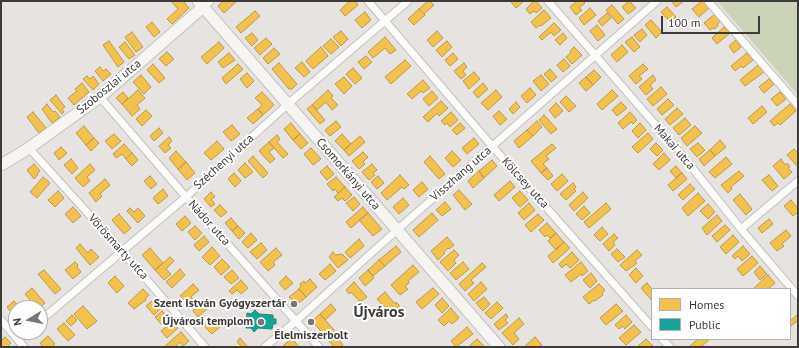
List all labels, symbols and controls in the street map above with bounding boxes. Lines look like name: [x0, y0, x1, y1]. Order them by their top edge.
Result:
scale bar: [663, 8, 762, 34]
text: 100 m: [668, 15, 701, 30]
street label: Szoboszlai utca: [74, 57, 144, 117]
street label: Makai utca: [650, 121, 698, 173]
street label: Széchenyi utca: [191, 131, 257, 193]
street label: Csomorkányi utca: [313, 135, 383, 213]
street label: Visszhang utca: [428, 144, 494, 204]
street label: Kölcsey utca: [498, 155, 552, 211]
street label: Nádor utca: [185, 197, 233, 249]
street label: Vörösmarty utca: [85, 211, 151, 283]
legend: [651, 288, 791, 340]
place label: Szent István Gyógyszertár: [154, 297, 286, 311]
text: Homes: [689, 297, 724, 312]
marker: Szent István Gyógyszertár: [289, 299, 299, 309]
north arrow: [8, 300, 48, 340]
district label: Újváros: [354, 302, 404, 322]
place label: Újvárosi templom: [163, 315, 253, 329]
text: N: [10, 317, 25, 327]
marker: Újvárosi templom: [256, 317, 266, 327]
marker: Élelmiszerbolt: [306, 317, 316, 327]
text: Public: [689, 317, 720, 332]
place label: Élelmiszerbolt: [274, 329, 348, 343]

